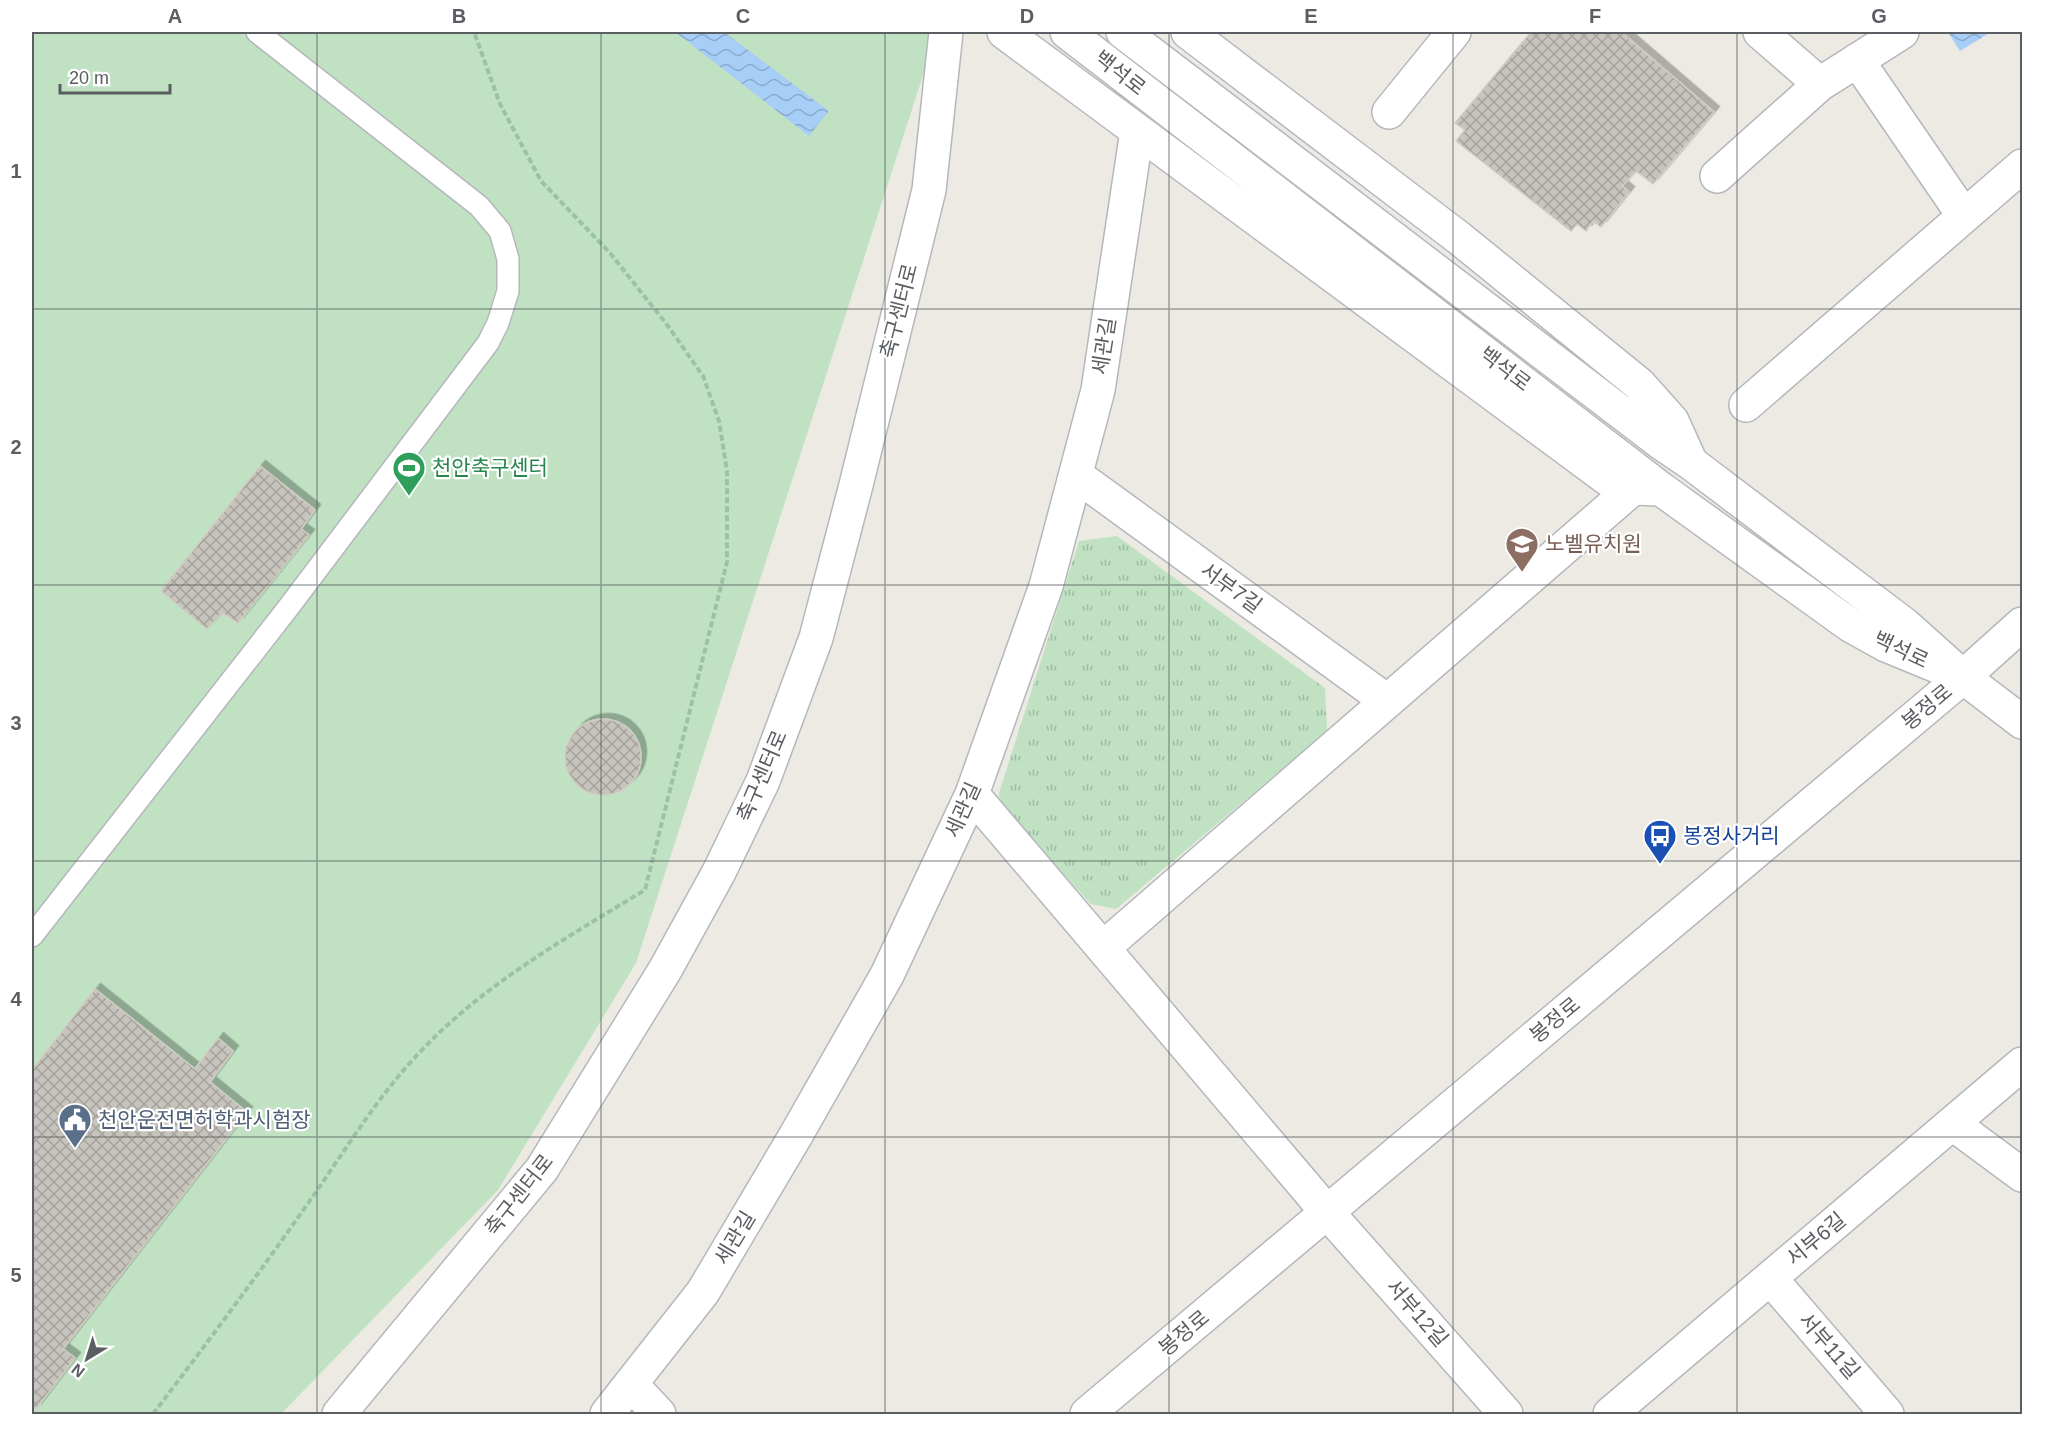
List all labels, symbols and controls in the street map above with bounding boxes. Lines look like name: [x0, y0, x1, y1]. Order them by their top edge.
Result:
text: A: [168, 5, 182, 27]
text: B: [452, 5, 466, 27]
text: C: [736, 5, 750, 27]
text: D: [1020, 5, 1034, 27]
text: E: [1304, 5, 1318, 27]
text: F: [1589, 5, 1601, 27]
text: G: [1871, 5, 1887, 27]
street label: 백석로: [1090, 46, 1150, 100]
scale bar: [60, 57, 170, 95]
text: 20 m: [69, 68, 109, 88]
text: 1: [10, 160, 22, 182]
street label: 축구센터로: [876, 261, 921, 361]
street label: 세관길: [1088, 315, 1119, 376]
street label: 백석로: [1475, 342, 1535, 395]
text: 2: [10, 436, 22, 458]
sports icon: 천안축구센터: [391, 450, 427, 497]
place label: 천안축구센터: [432, 456, 548, 479]
school or university icon: 노벨유치원: [1504, 526, 1540, 573]
place label: 노벨유치원: [1545, 532, 1642, 555]
street label: 서부7길: [1196, 558, 1266, 617]
street label: 백석로: [1870, 627, 1932, 672]
street label: 봉정로: [1897, 679, 1956, 734]
text: 3: [10, 712, 22, 734]
street label: 축구센터로: [732, 727, 791, 825]
street label: 세관길: [940, 779, 985, 841]
bus stop icon: 봉정사거리: [1642, 818, 1678, 865]
place label: 봉정사거리: [1683, 824, 1780, 847]
text: 4: [10, 988, 22, 1010]
street label: 봉정로: [1525, 992, 1584, 1047]
public building icon: 천안운전면허학과시험장: [57, 1102, 93, 1149]
place label: 천안운전면허학과시험장: [98, 1108, 311, 1131]
street label: 축구센터로: [480, 1150, 557, 1240]
street label: 세관길: [710, 1207, 759, 1269]
street label: 서부6길: [1782, 1207, 1850, 1270]
text: 5: [10, 1264, 22, 1286]
street label: 서부12길: [1382, 1274, 1453, 1351]
street label: 봉정로: [1154, 1305, 1213, 1360]
street label: 서부11길: [1795, 1308, 1864, 1383]
north arrow: [57, 1329, 117, 1389]
text: N: [68, 1360, 88, 1381]

